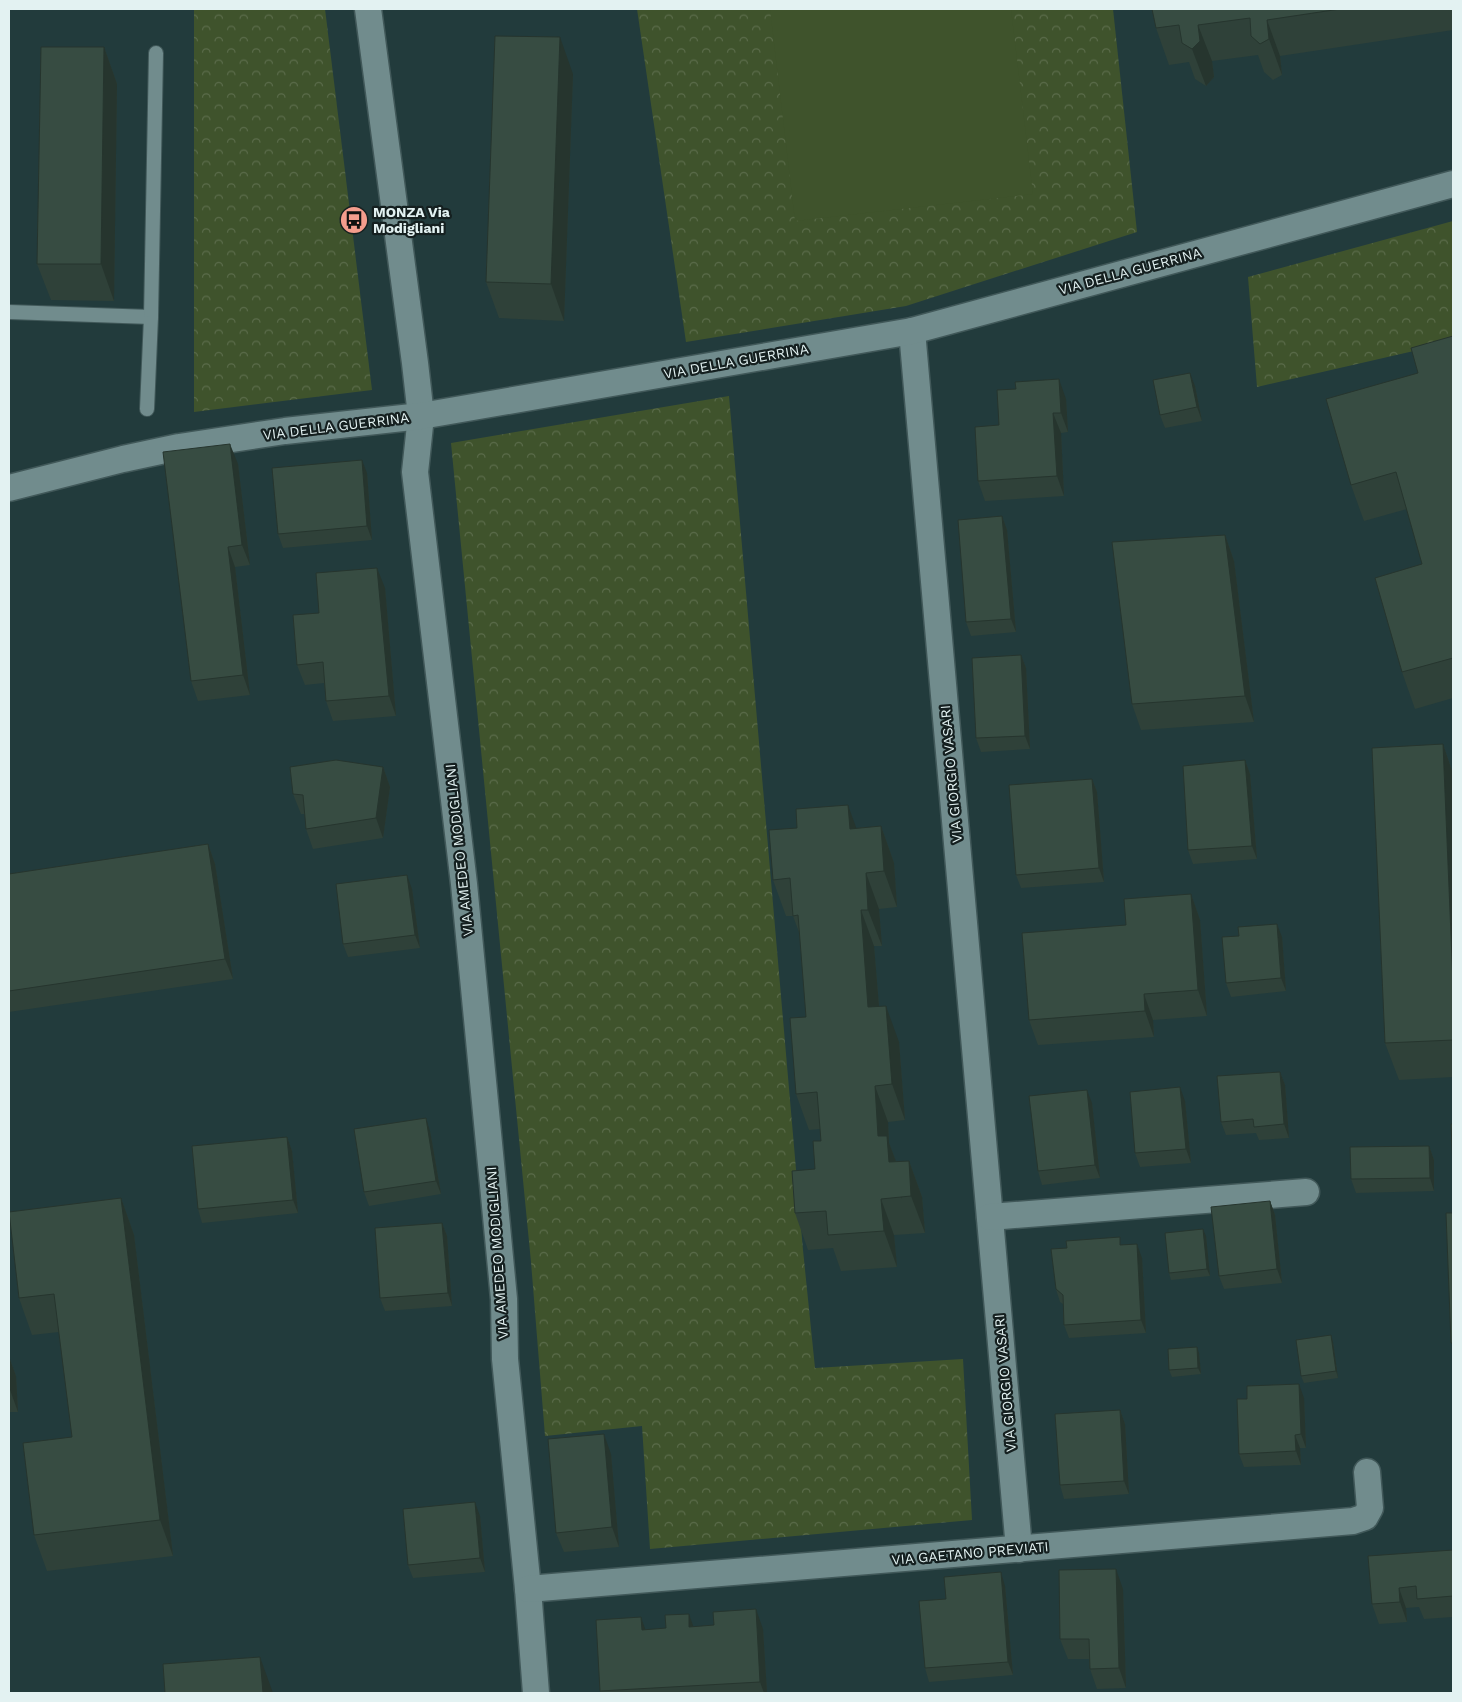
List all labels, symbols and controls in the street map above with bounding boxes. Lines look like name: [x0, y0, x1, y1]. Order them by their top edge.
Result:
place label: MONZA Via Modigliani: [373, 204, 451, 236]
bus stop icon: MONZA Via Modigliani: [339, 205, 369, 235]
street label: VIA DELLA GUERRINA: [1057, 244, 1203, 298]
street label: VIA DELLA GUERRINA: [662, 340, 810, 382]
street label: VIA DELLA GUERRINA: [262, 409, 410, 443]
street label: VIA GIORGIO VASARI: [937, 704, 965, 844]
street label: VIA AMEDEO MODIGLIANI: [442, 763, 476, 937]
street label: VIA AMEDEO MODIGLIANI: [483, 1166, 511, 1340]
street label: VIA GIORGIO VASARI: [991, 1313, 1019, 1453]
street label: VIA GAETANO PREVIATI: [891, 1538, 1049, 1568]

